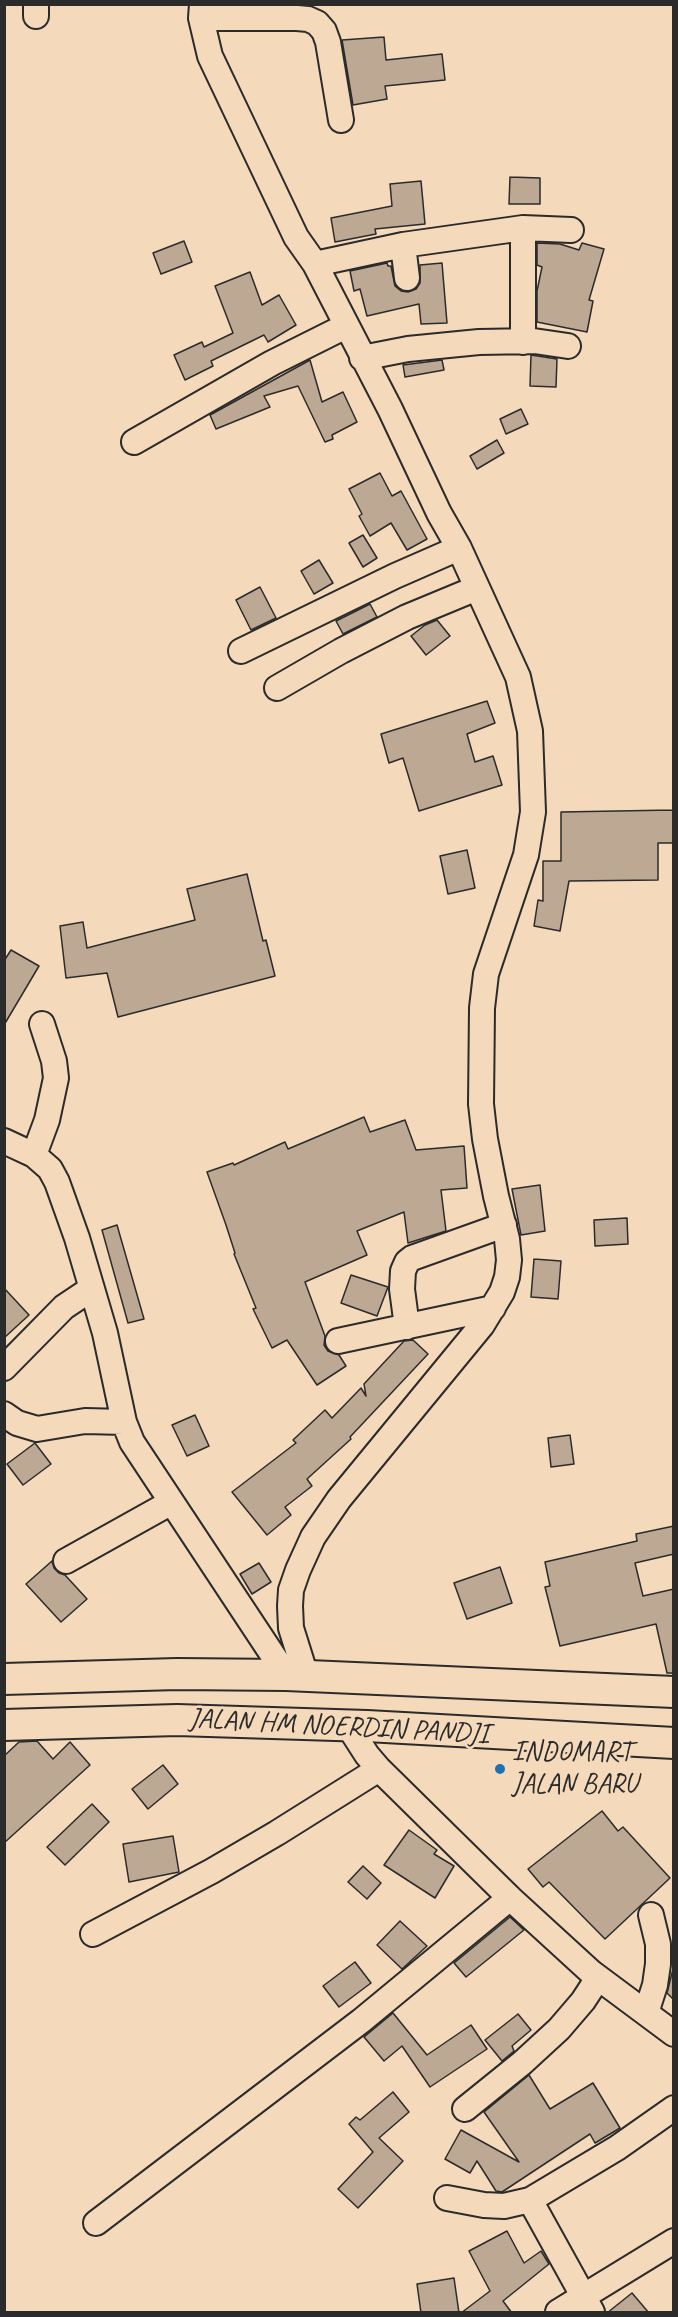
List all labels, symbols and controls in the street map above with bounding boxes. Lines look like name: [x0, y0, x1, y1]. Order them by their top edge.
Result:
street label: JALAN HM NOERDIN PANDJI: [188, 1702, 490, 1752]
place label: INDOMART JALAN BARU: [512, 1736, 638, 1802]
marker: INDOMART JALAN BARU: [493, 1762, 507, 1776]

